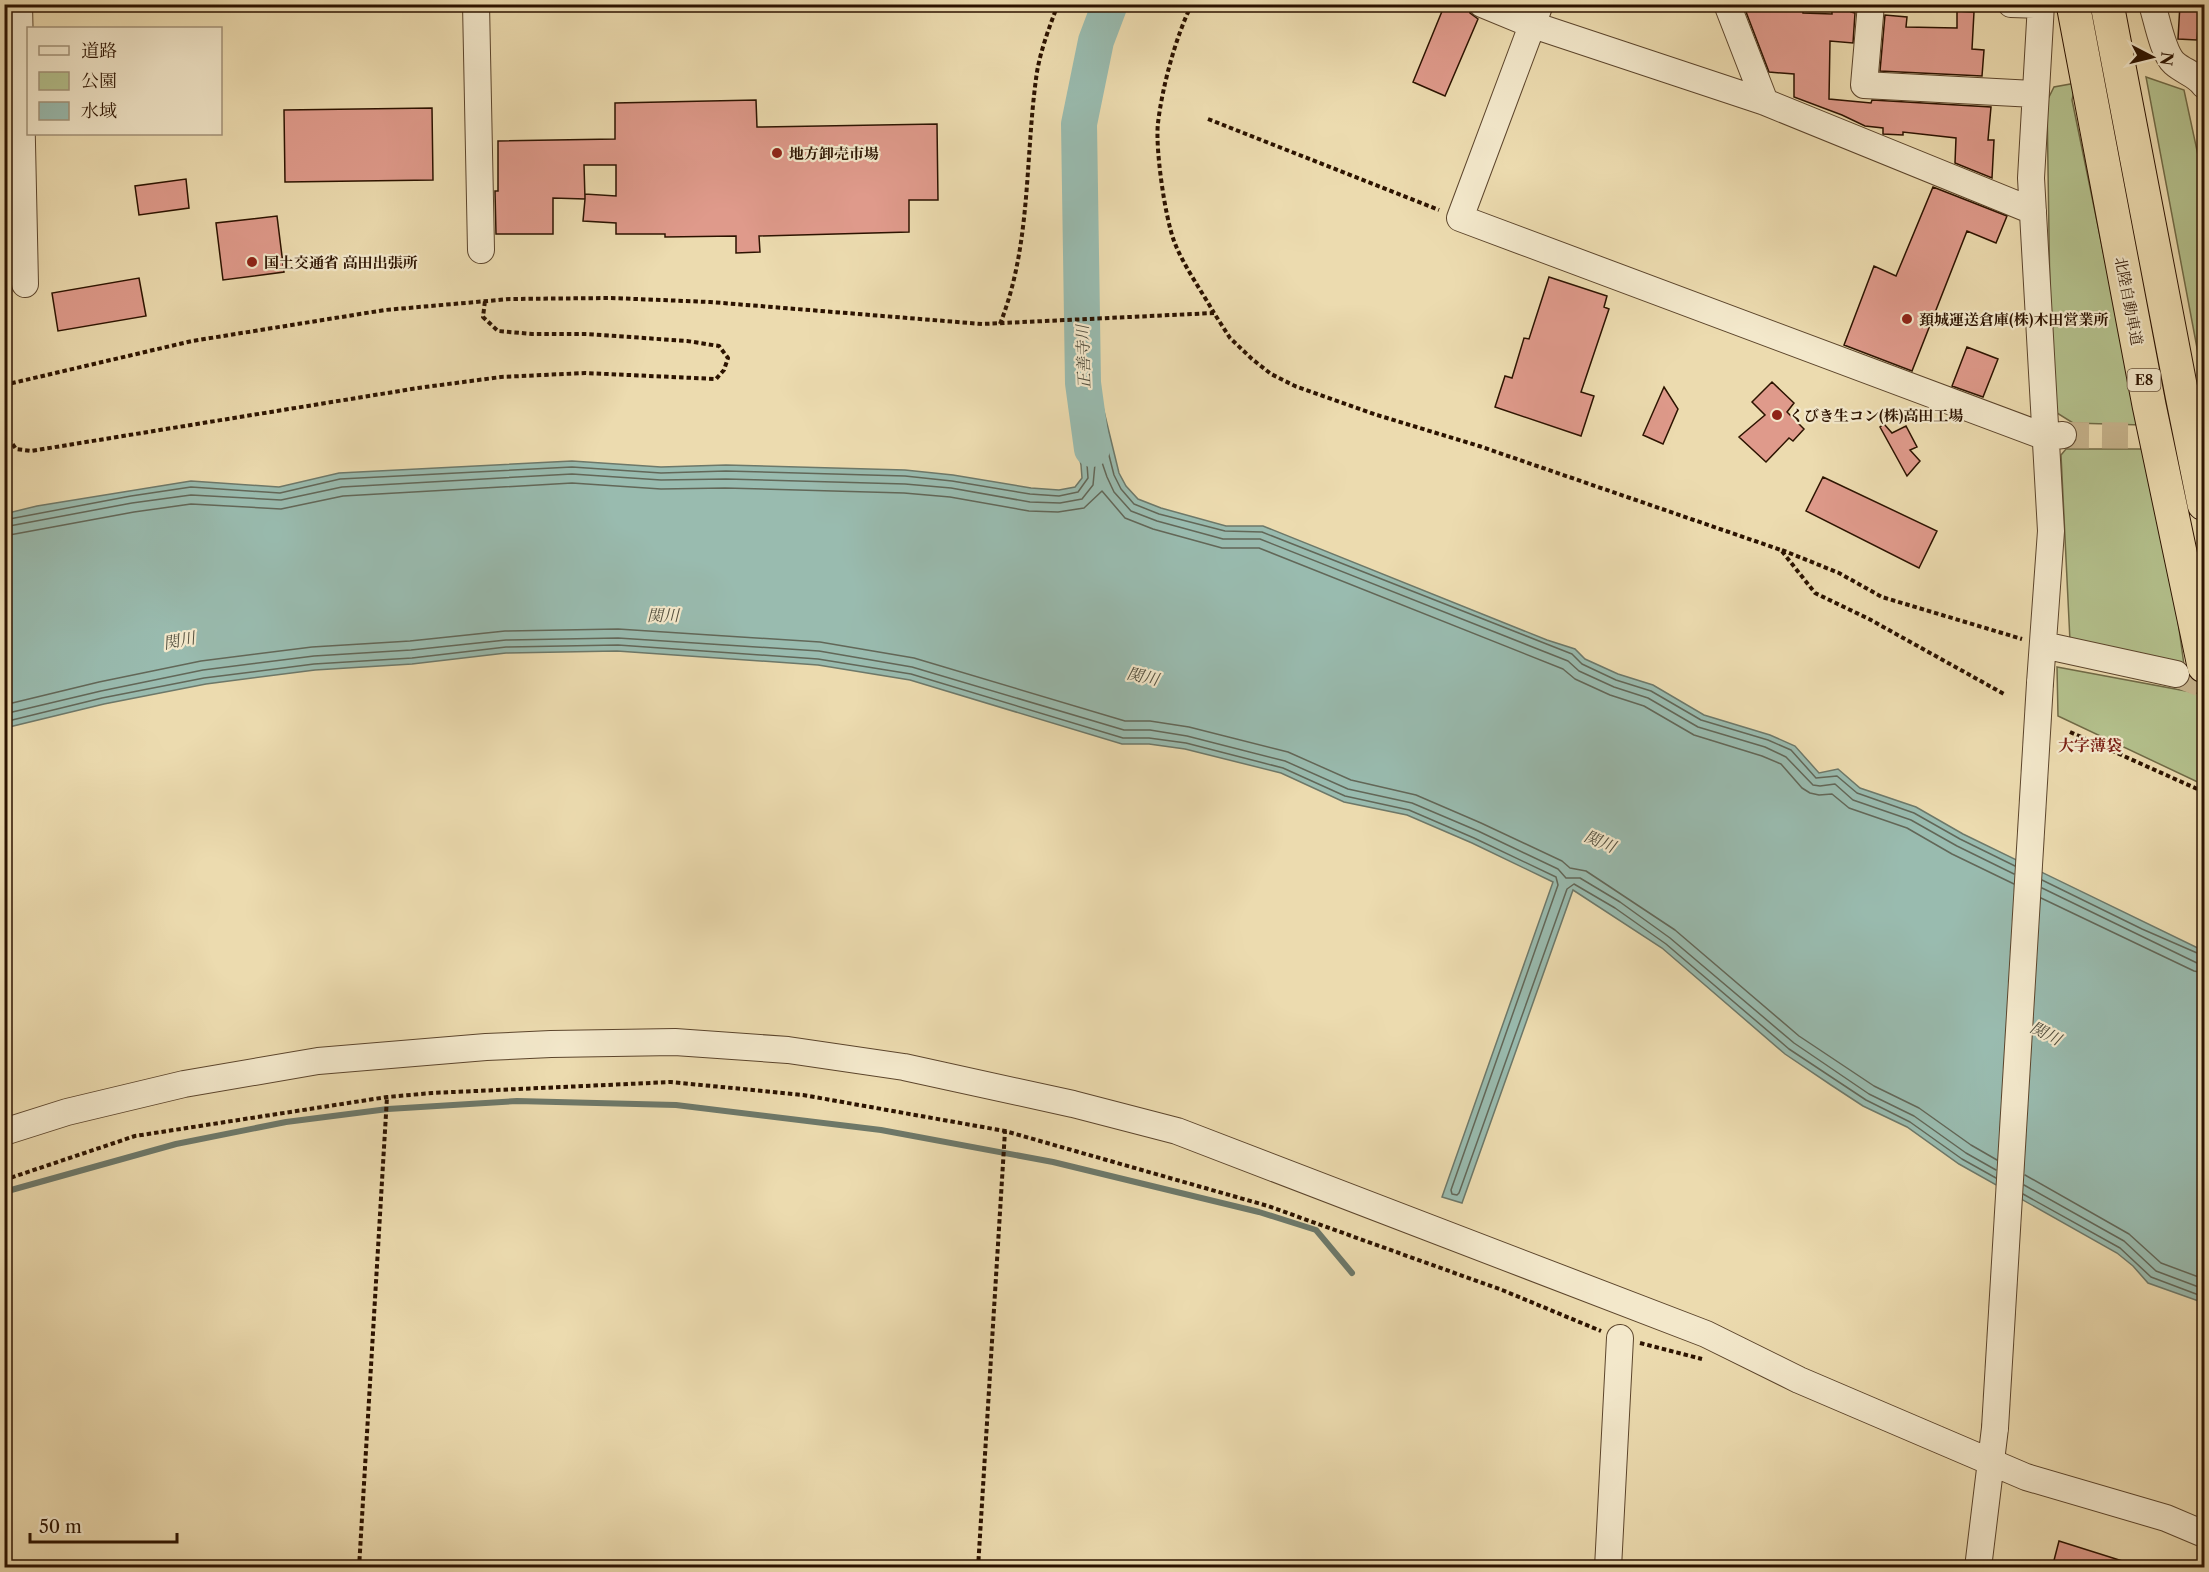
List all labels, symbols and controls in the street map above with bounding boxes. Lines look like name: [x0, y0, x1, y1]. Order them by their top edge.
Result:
legend: [27, 27, 222, 135]
north arrow: [2122, 27, 2182, 87]
text: 道路: [81, 40, 117, 62]
text: N: [2156, 51, 2178, 67]
text: 公園: [81, 70, 117, 92]
text: 水域: [81, 100, 117, 122]
place label: 地方卸売市場: [789, 144, 879, 163]
marker: 地方卸売市場: [770, 146, 784, 160]
place label: 国土交通省 高田出張所: [264, 253, 418, 272]
marker: 国土交通省 高田出張所: [245, 255, 259, 269]
street label: 北陸自動車道: [2111, 255, 2147, 347]
place label: 頚城運送倉庫(株)木田営業所: [1919, 310, 2108, 329]
marker: 頚城運送倉庫(株)木田営業所: [1900, 312, 1914, 326]
water label: 正善寺川: [1072, 323, 1094, 389]
road number: E8: [2128, 369, 2160, 391]
place label: くびき生コン(株)高田工場: [1789, 406, 1963, 425]
marker: くびき生コン(株)高田工場: [1770, 408, 1784, 422]
water label: 関川: [647, 605, 681, 625]
water label: 関川: [161, 627, 199, 653]
water label: 関川: [1125, 663, 1163, 690]
district label: 大字薄袋: [2058, 735, 2122, 755]
water label: 関川: [1581, 826, 1620, 857]
water label: 関川: [2027, 1017, 2067, 1050]
scale bar: [30, 1506, 177, 1544]
text: 50 m: [39, 1516, 82, 1538]

